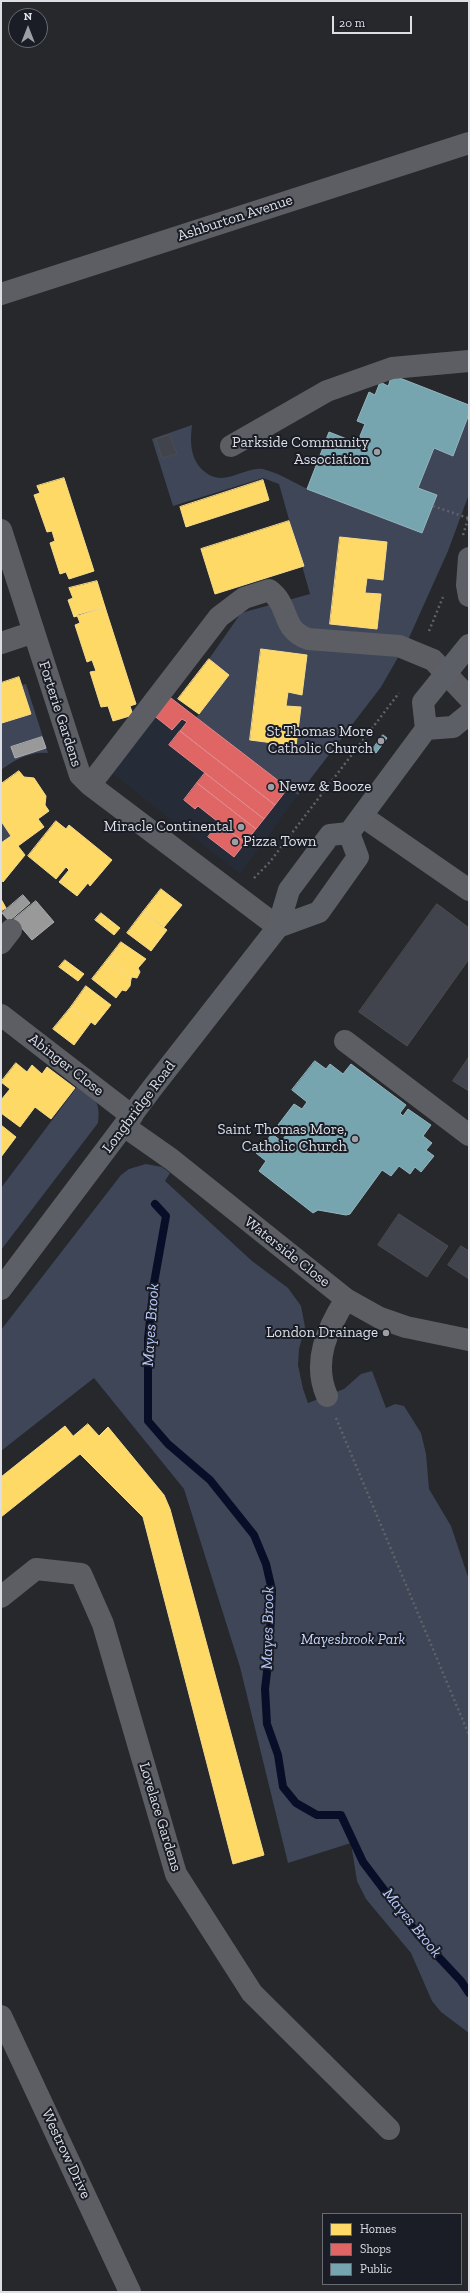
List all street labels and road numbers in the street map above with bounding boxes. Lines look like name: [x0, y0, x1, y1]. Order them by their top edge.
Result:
street label: Ashburton Avenue: [175, 191, 295, 245]
street label: Forterie Gardens: [34, 659, 86, 769]
street label: Abinger Close: [25, 1030, 107, 1100]
street label: Longbridge Road: [99, 1058, 179, 1156]
street label: Waterside Close: [240, 1213, 334, 1291]
street label: Lovelace Gardens: [135, 1760, 185, 1874]
street label: Westrow Drive: [37, 2106, 95, 2202]

